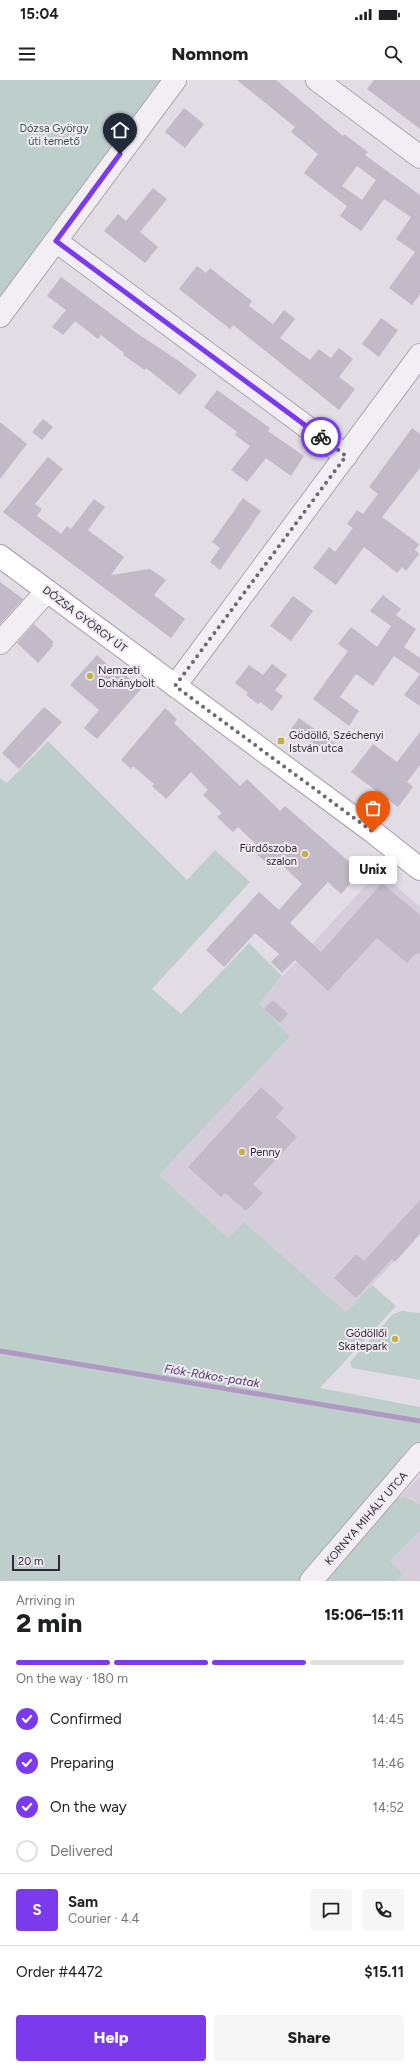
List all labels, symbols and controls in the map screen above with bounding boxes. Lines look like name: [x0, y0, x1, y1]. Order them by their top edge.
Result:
text: 15:04: [20, 5, 59, 23]
icon: menu: [16, 43, 38, 65]
text: Nomnom: [172, 43, 248, 65]
icon: search: [382, 43, 404, 65]
pin: [103, 113, 137, 154]
icon: home: [109, 119, 131, 141]
park label: Dózsa György úti temető: [19, 122, 89, 148]
courier: [301, 417, 341, 457]
icon: bike: [310, 426, 332, 448]
street label: DÓZSA GYÖRGY ÚT: [40, 583, 130, 655]
place label: Nemzeti Dohánybolt: [98, 664, 155, 690]
marker: Nemzeti Dohánybolt: [85, 671, 95, 681]
place label: Gödöllő, Széchenyi István utca: [289, 729, 384, 755]
marker: Gödöllő, Széchenyi István utca: [276, 736, 286, 746]
pin: [356, 791, 390, 832]
icon: bag: [362, 797, 384, 819]
place label: Fürdőszoba szalon: [239, 842, 297, 868]
marker: Fürdőszoba szalon: [300, 849, 310, 859]
callout: Unix: [349, 856, 397, 884]
text: Unix: [359, 862, 387, 877]
place label: Penny: [250, 1146, 280, 1159]
marker: Penny: [237, 1147, 247, 1157]
place label: Gödöllői Skatepark: [338, 1327, 388, 1353]
marker: Gödöllői Skatepark: [390, 1334, 400, 1344]
water label: Fiók-Rákos-patak: [163, 1362, 262, 1391]
street label: KORNYA MIHÁLY UTCA: [322, 1469, 411, 1568]
scale bar: [12, 1553, 60, 1572]
text: 20 m: [18, 1555, 43, 1568]
text: Arriving in: [16, 1593, 75, 1608]
text: 15:06–15:11: [324, 1606, 404, 1624]
text: 2 min: [16, 1607, 82, 1639]
text: On the way · 180 m: [16, 1671, 128, 1686]
icon: check: [16, 1708, 38, 1730]
text: Confirmed: [50, 1710, 122, 1728]
text: 14:45: [372, 1712, 404, 1727]
icon: check: [16, 1752, 38, 1774]
text: Preparing: [50, 1754, 114, 1772]
text: 14:46: [372, 1756, 404, 1771]
icon: check: [16, 1796, 38, 1818]
text: On the way: [50, 1798, 127, 1816]
text: 14:52: [373, 1800, 404, 1815]
text: Delivered: [50, 1842, 113, 1860]
button: chat: [310, 1889, 352, 1931]
button: phone: [362, 1889, 404, 1931]
text: Sam: [68, 1893, 98, 1911]
text: S: [32, 1901, 42, 1919]
text: Courier · 4.4: [68, 1911, 140, 1926]
text: Order #4472: [16, 1963, 103, 1981]
text: $15.11: [364, 1963, 404, 1981]
button: Help: [16, 2015, 206, 2061]
button: Share: [214, 2015, 404, 2061]

